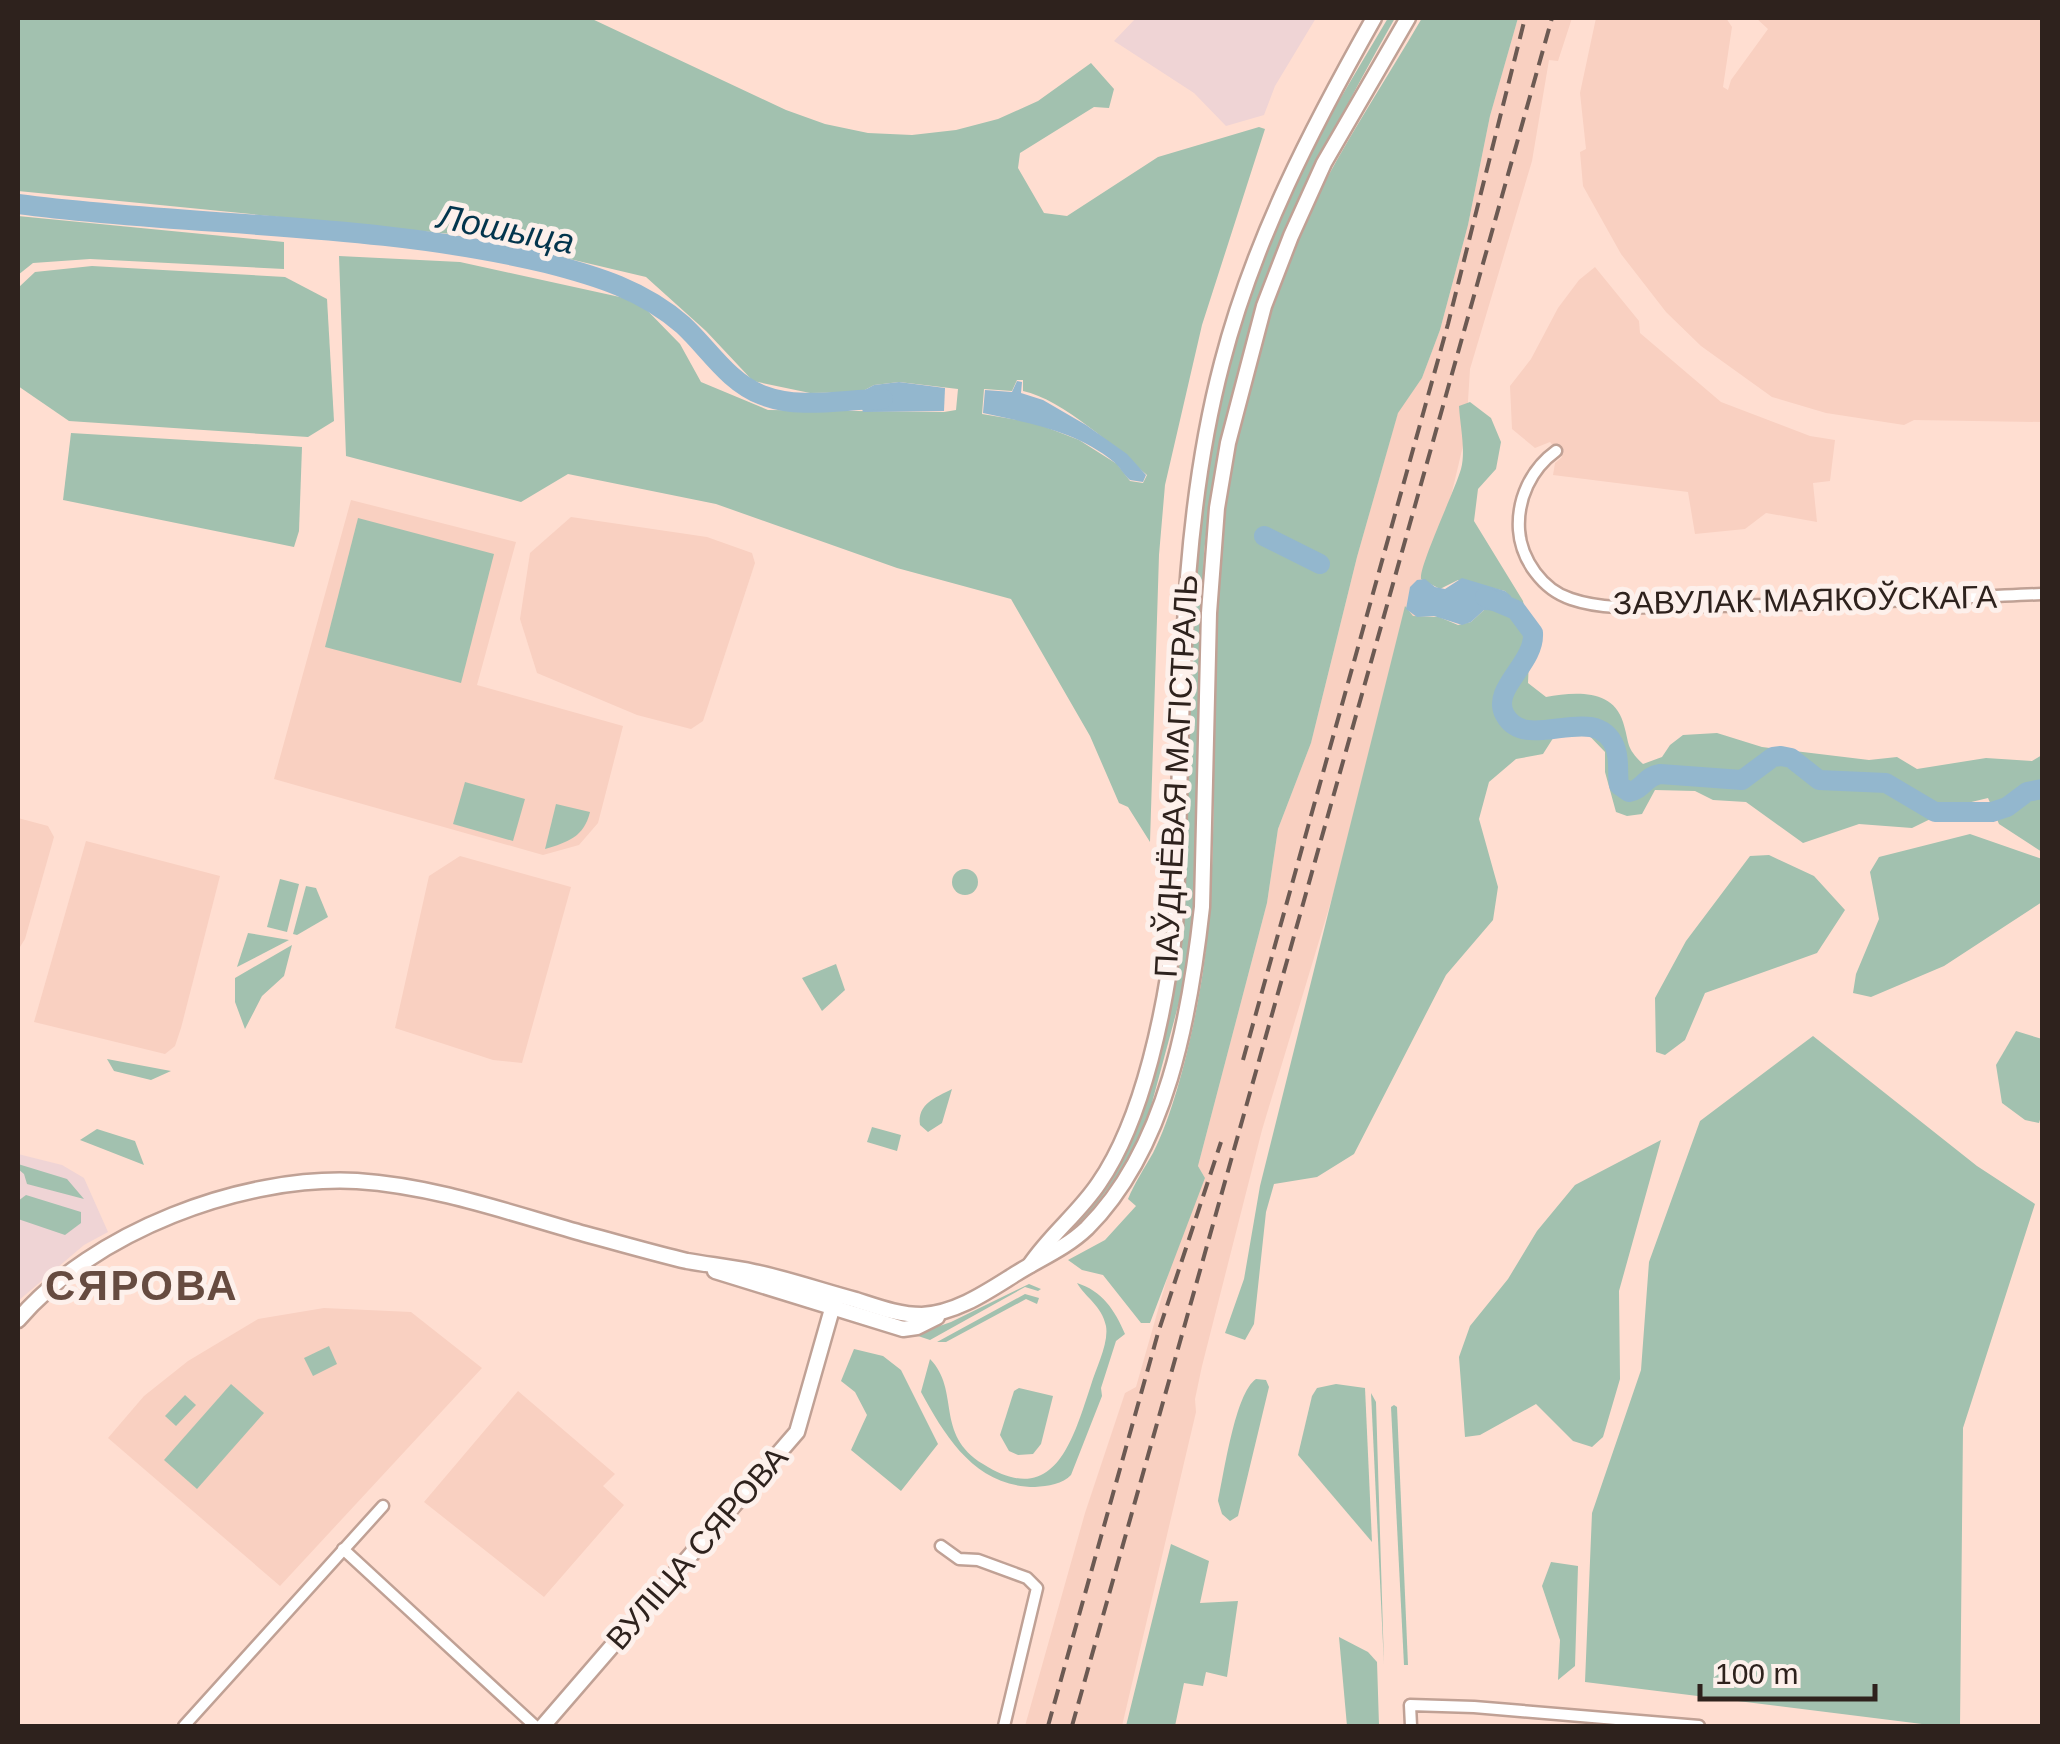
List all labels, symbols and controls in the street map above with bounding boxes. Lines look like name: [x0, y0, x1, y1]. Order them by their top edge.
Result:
water label: Лошыца: [433, 196, 578, 261]
street label: ПАЎДНЁВАЯ МАГІСТРАЛЬ: [1147, 574, 1205, 978]
street label: ЗАВУЛАК МАЯКОЎСКАГА: [1613, 579, 1998, 621]
district label: СЯРОВА: [45, 1262, 239, 1309]
street label: ВУЛІЦА СЯРОВА: [599, 1439, 795, 1657]
scale bar: [1700, 1639, 1875, 1701]
text: 100 m: [1715, 1657, 1798, 1690]

